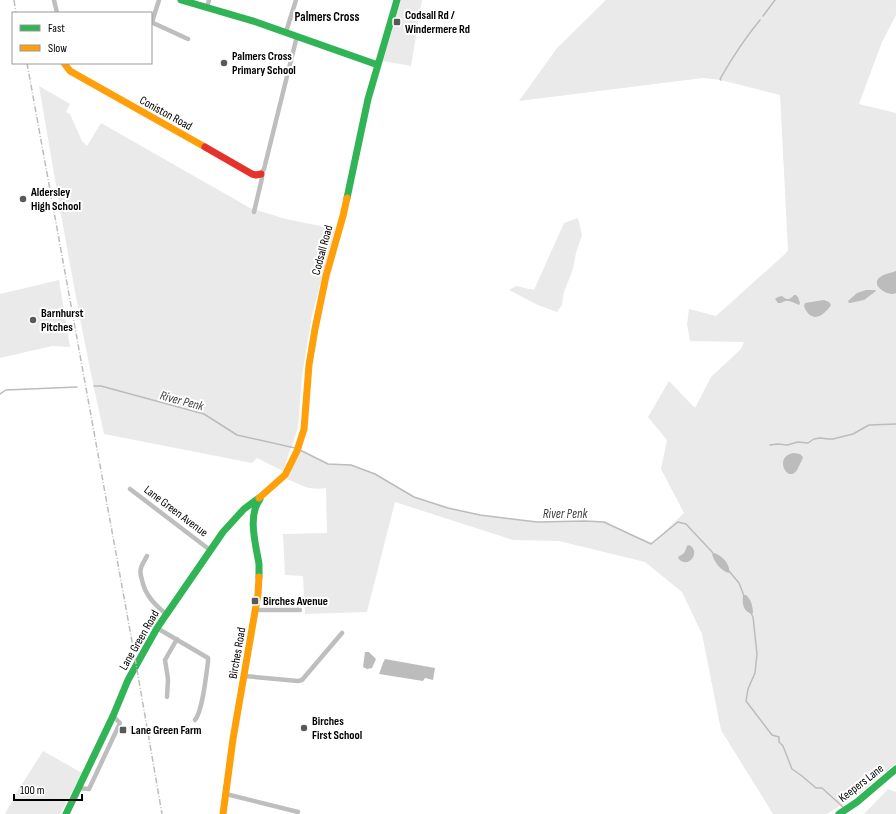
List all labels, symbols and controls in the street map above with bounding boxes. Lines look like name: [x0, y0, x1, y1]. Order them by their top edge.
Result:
place label: Codsall Rd / Windermere Rd: [405, 8, 470, 37]
district label: Palmers Cross: [295, 9, 359, 25]
legend: [12, 12, 152, 64]
marker: Codsall Rd / Windermere Rd: [392, 17, 402, 27]
text: Fast: [48, 21, 65, 36]
text: Slow: [48, 41, 67, 56]
place label: Palmers Cross Primary School: [232, 49, 296, 78]
marker: Palmers Cross Primary School: [219, 58, 229, 68]
street label: Coniston Road: [137, 93, 195, 134]
place label: Aldersley High School: [30, 185, 81, 214]
marker: Aldersley High School: [18, 194, 28, 204]
street label: Codsall Road: [309, 224, 336, 277]
place label: Barnhurst Pitches: [41, 306, 84, 335]
marker: Barnhurst Pitches: [28, 315, 38, 325]
water label: River Penk: [158, 387, 206, 415]
street label: Lane Green Avenue: [141, 482, 211, 540]
water label: River Penk: [543, 506, 588, 522]
place label: Birches Avenue: [263, 594, 328, 609]
marker: Birches Avenue: [250, 596, 260, 606]
street label: Lane Green Road: [116, 608, 163, 673]
street label: Birches Road: [226, 626, 249, 680]
place label: Birches First School: [312, 714, 362, 743]
place label: Lane Green Farm: [131, 723, 202, 738]
marker: Birches First School: [299, 723, 309, 733]
marker: Lane Green Farm: [118, 725, 128, 735]
street label: Keepers Lane: [836, 761, 887, 806]
scale bar: [14, 776, 82, 802]
text: 100 m: [20, 783, 45, 798]

